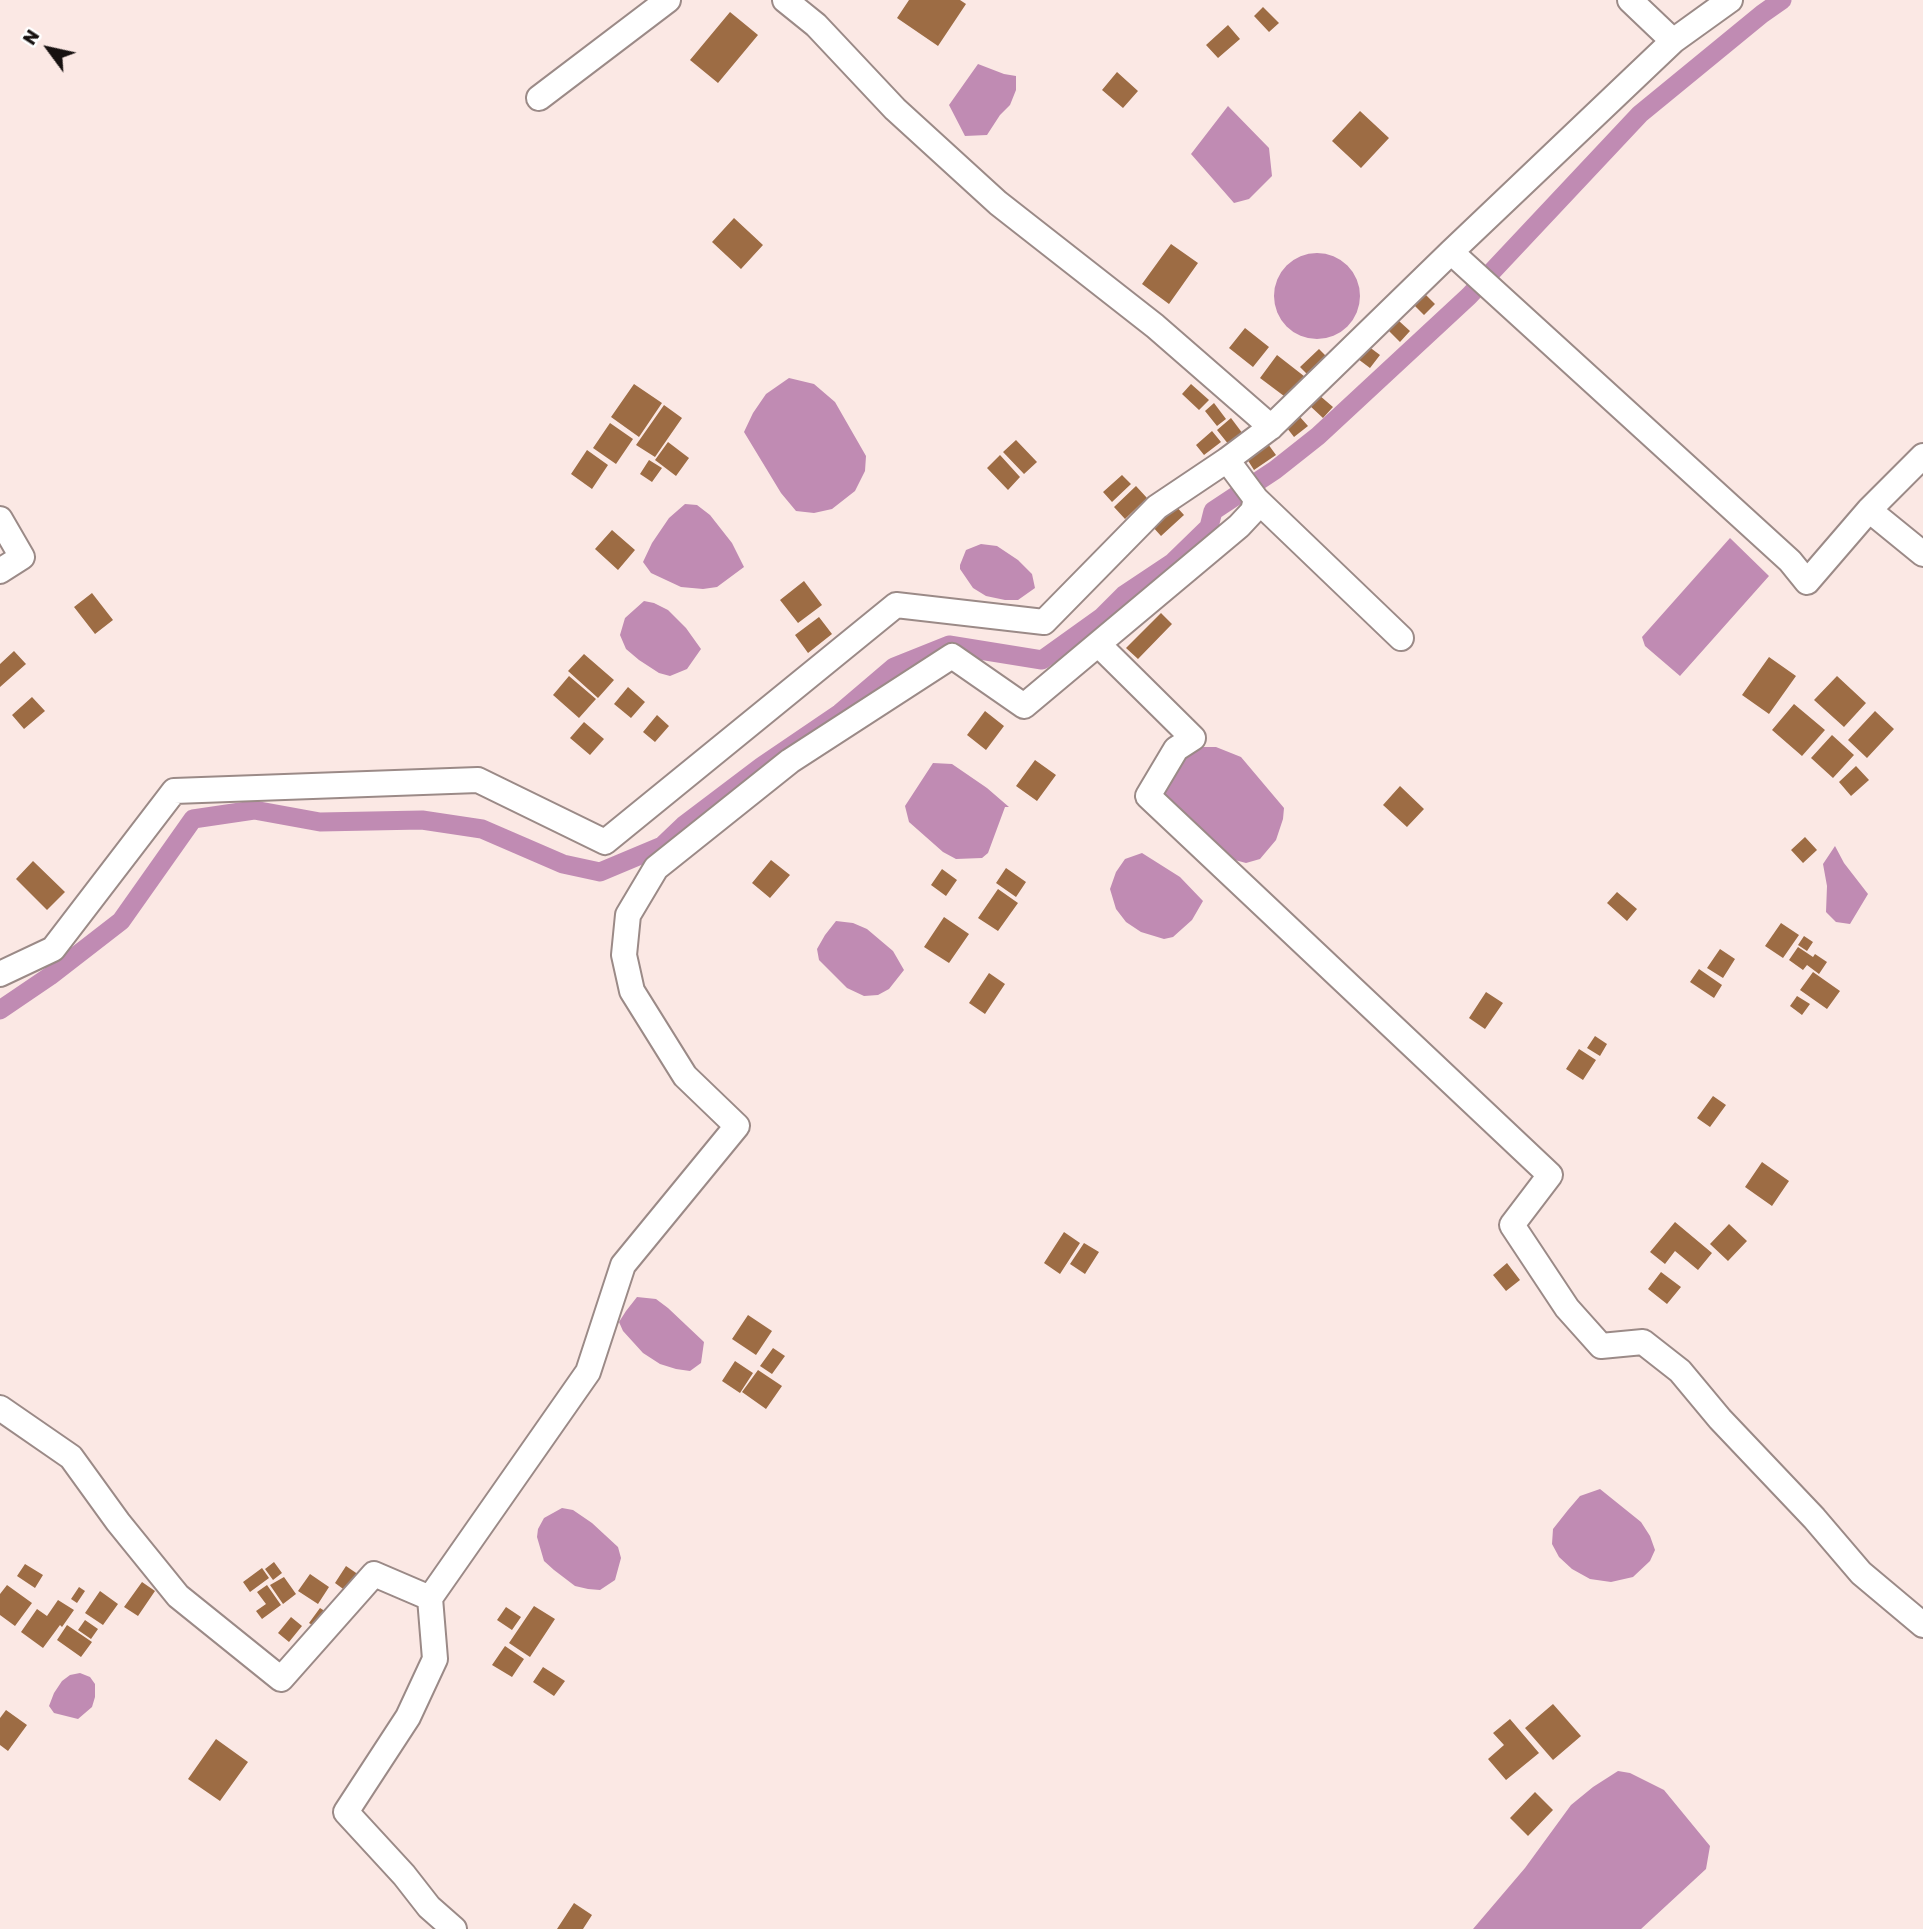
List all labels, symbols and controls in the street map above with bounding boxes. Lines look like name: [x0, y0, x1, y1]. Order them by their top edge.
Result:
north arrow: [14, 14, 84, 84]
text: N: [18, 25, 44, 49]

